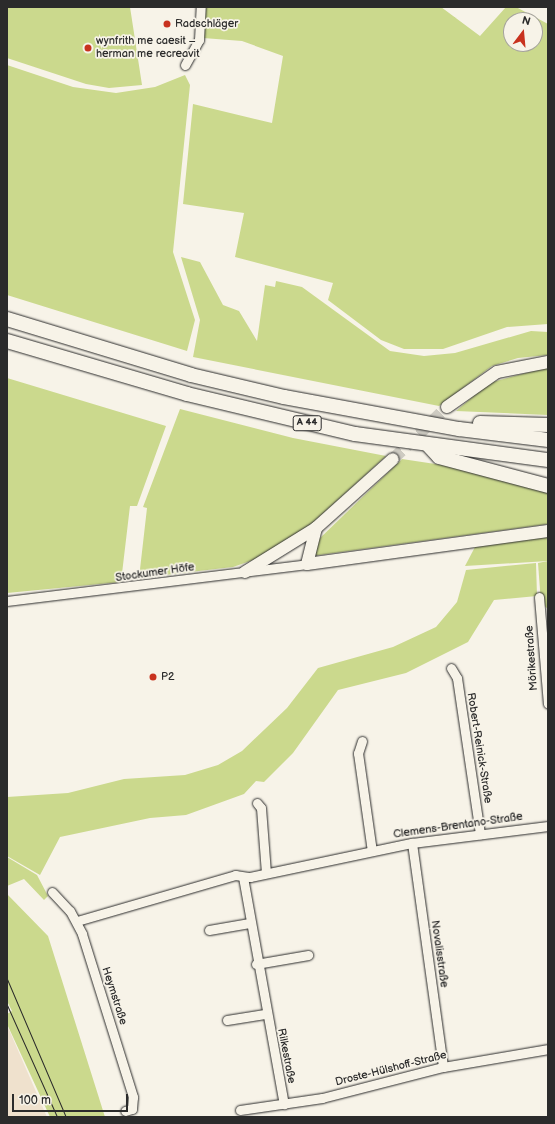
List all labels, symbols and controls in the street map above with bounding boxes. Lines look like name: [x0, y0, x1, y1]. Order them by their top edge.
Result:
north arrow: [503, 12, 543, 52]
text: N: [520, 14, 532, 28]
place label: Radschläger: [175, 17, 238, 31]
marker: Radschläger: [162, 19, 172, 29]
place label: wynfrith me caesit – herman me recreavit: [96, 35, 200, 61]
marker: wynfrith me caesit – herman me recreavit: [83, 43, 93, 53]
road number: A 44: [292, 415, 322, 431]
street label: Stockumer Höfe: [115, 561, 195, 585]
street label: Mörikestraße: [523, 625, 541, 691]
place label: P2: [161, 670, 174, 684]
marker: P2: [148, 672, 158, 682]
street label: Robert-Reinick-Straße: [464, 692, 494, 804]
street label: Clemens-Brentano-Straße: [392, 810, 524, 842]
street label: Novalisstraße: [428, 920, 450, 988]
street label: Heymstraße: [98, 965, 130, 1027]
street label: Rilkestraße: [274, 1027, 298, 1085]
street label: Droste-Hülshoff-Straße: [334, 1049, 448, 1089]
scale bar: [14, 1086, 130, 1112]
text: 100 m: [19, 1093, 51, 1108]

